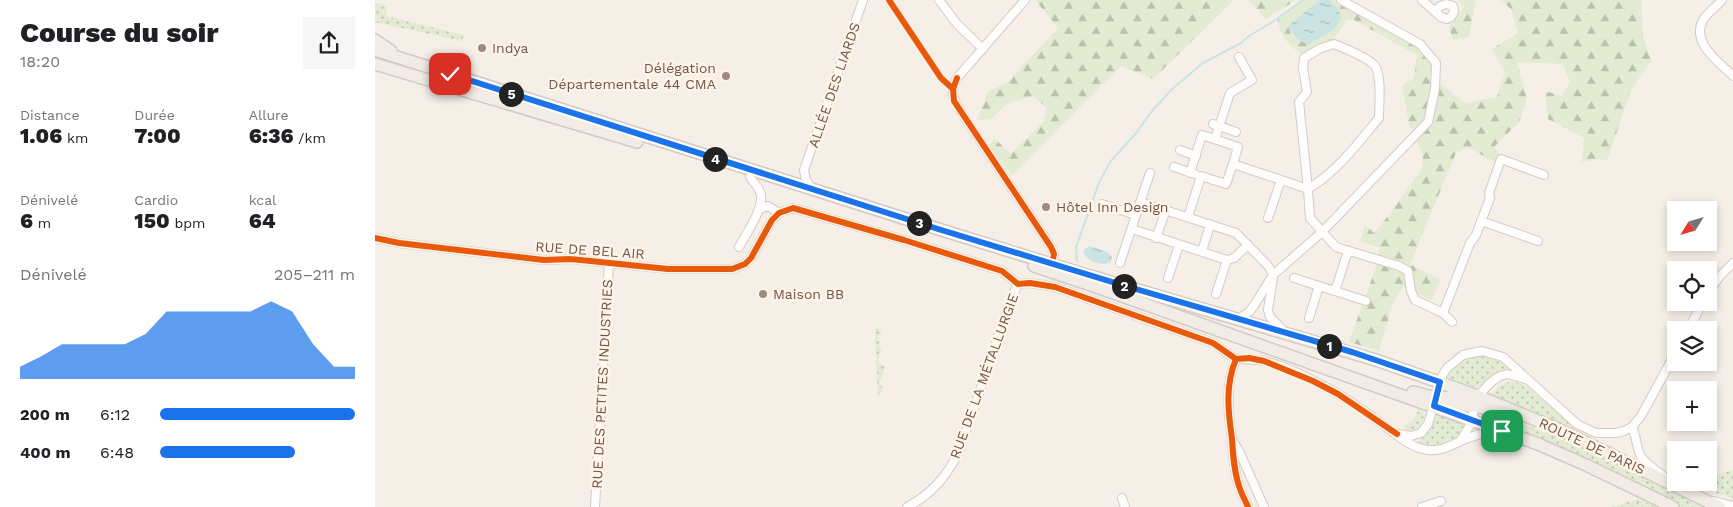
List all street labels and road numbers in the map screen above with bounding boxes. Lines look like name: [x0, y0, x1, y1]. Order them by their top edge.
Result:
street label: ALLÉE DES LIARDS: [805, 20, 863, 150]
street label: RUE DE BEL AIR: [535, 238, 645, 262]
street label: RUE DES PETITES INDUSTRIES: [589, 279, 615, 489]
street label: RUE DE LA MÉTALLURGIE: [947, 291, 1021, 461]
street label: ROUTE DE PARIS: [1536, 414, 1648, 478]

